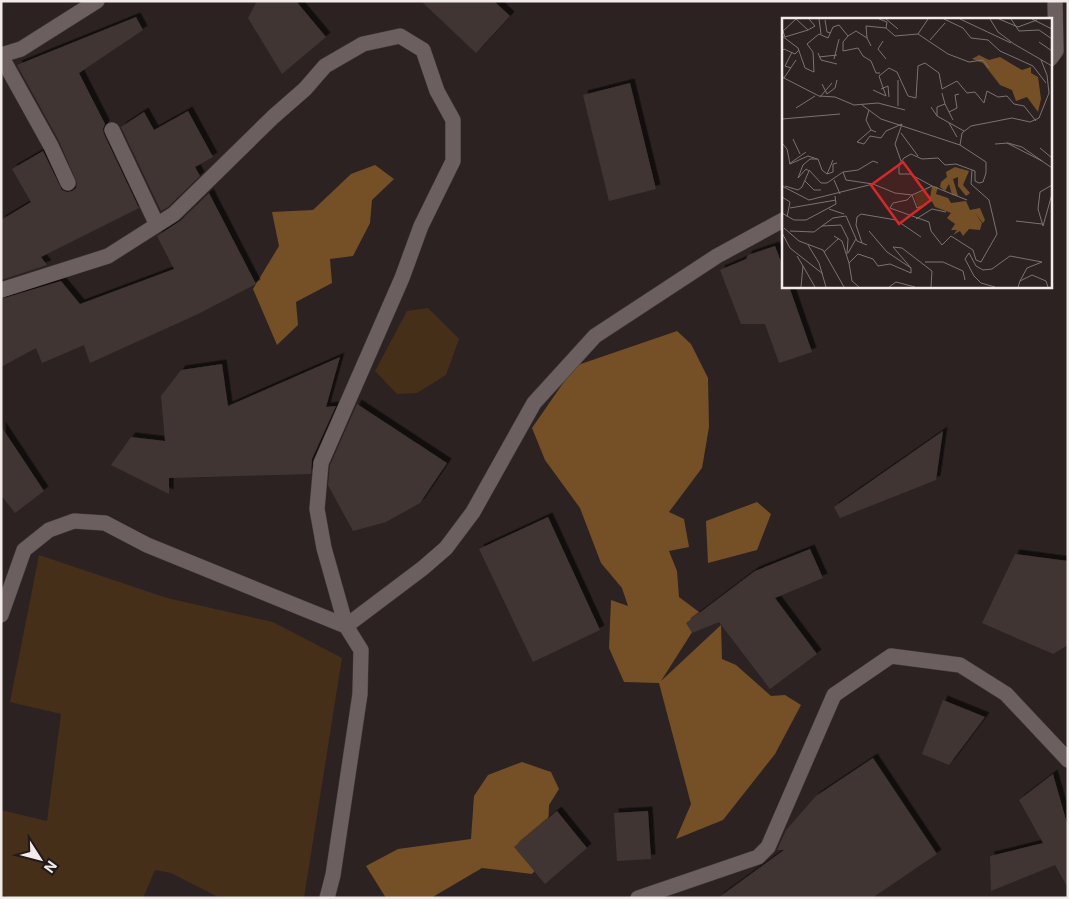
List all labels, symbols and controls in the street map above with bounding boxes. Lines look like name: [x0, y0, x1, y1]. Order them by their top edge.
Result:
inset map: [782, 18, 1052, 288]
north arrow: [15, 834, 65, 884]
text: N: [41, 858, 61, 876]

